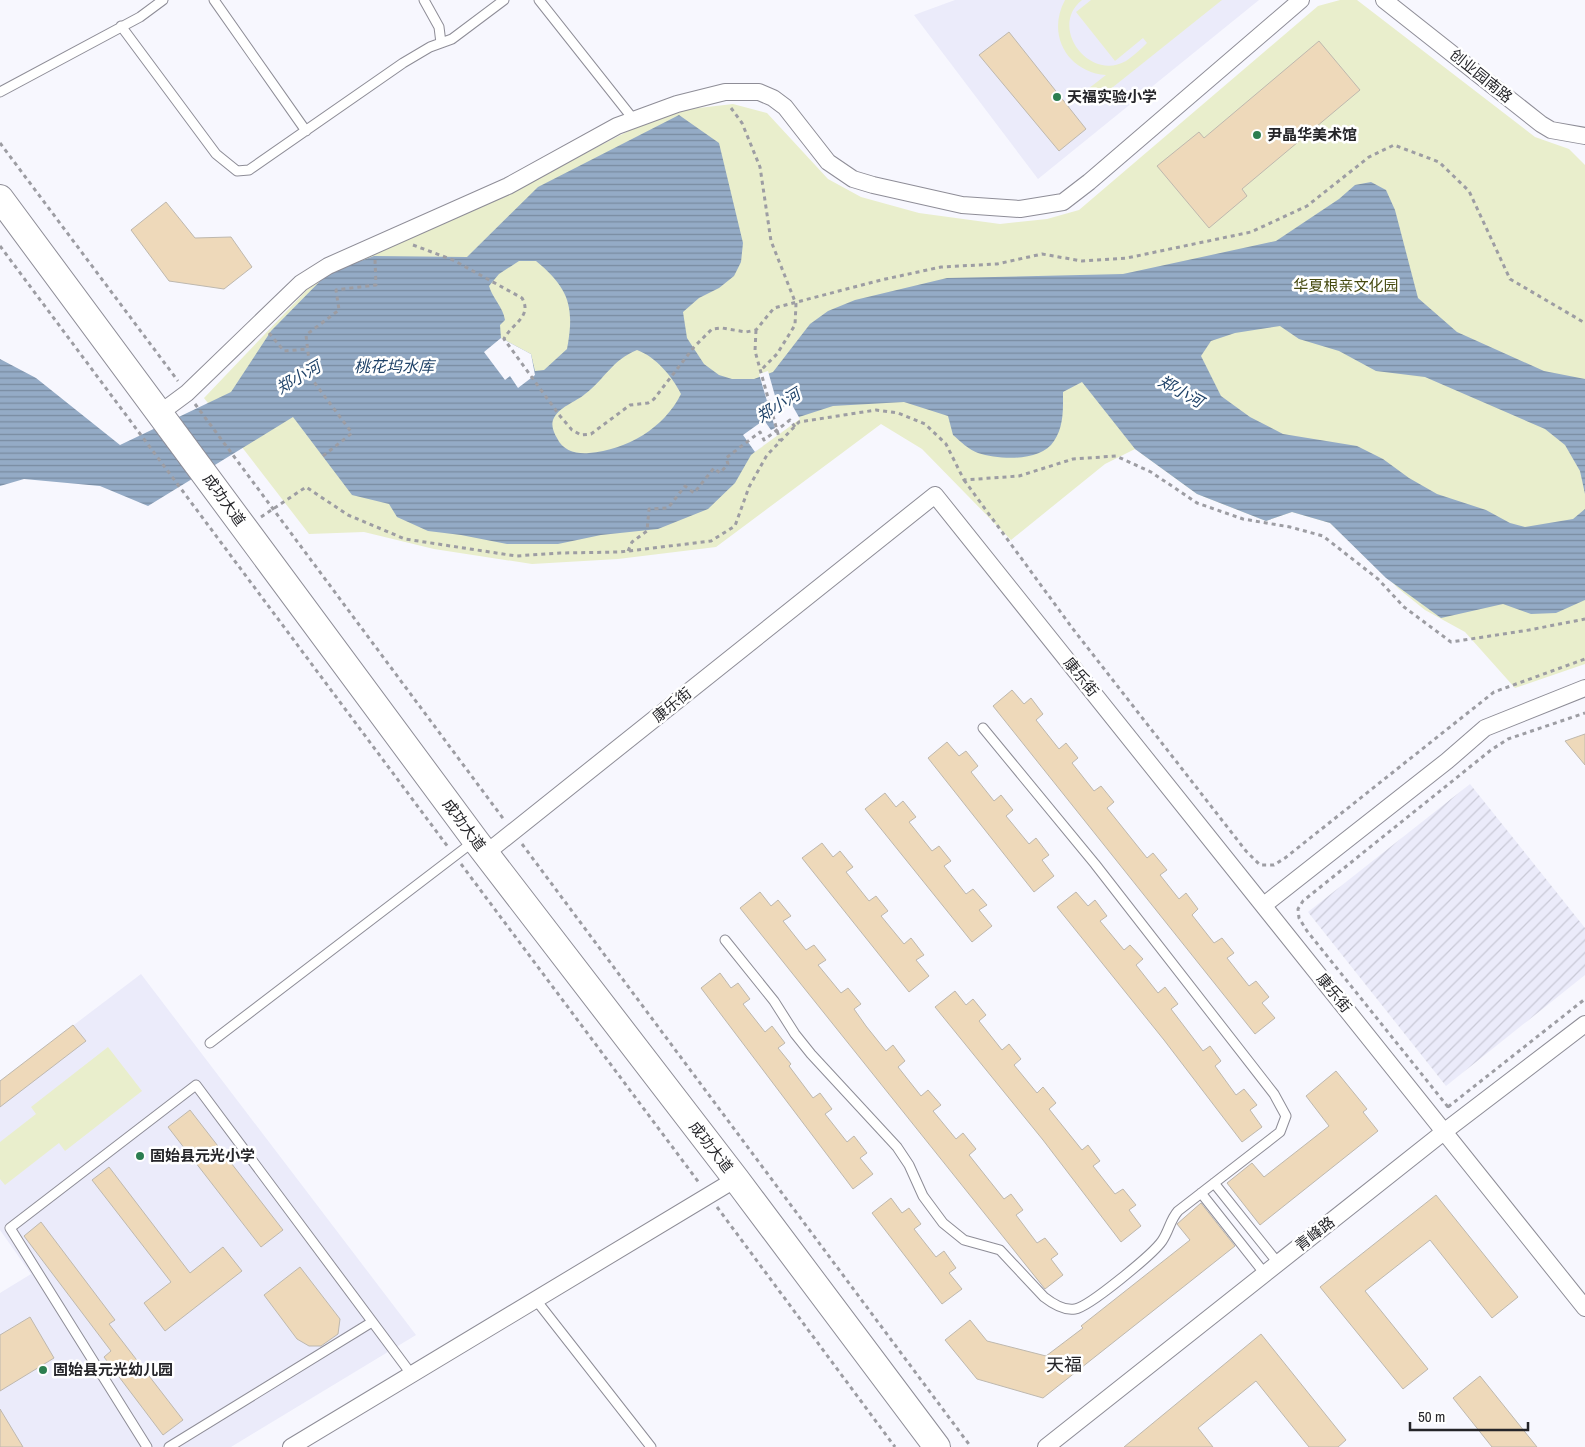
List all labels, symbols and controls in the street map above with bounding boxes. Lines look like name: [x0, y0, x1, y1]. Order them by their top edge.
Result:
street label: 创业园南路: [1446, 44, 1517, 107]
place label: 天福实验小学: [1067, 86, 1157, 107]
marker: 天福实验小学: [1051, 91, 1063, 103]
place label: 尹晶华美术馆: [1267, 124, 1357, 145]
marker: 尹晶华美术馆: [1251, 129, 1263, 141]
park label: 华夏根亲文化园: [1293, 275, 1399, 296]
water label: 郑小河: [272, 354, 327, 399]
water label: 桃花坞水库: [354, 355, 437, 377]
water label: 郑小河: [1155, 370, 1210, 414]
water label: 郑小河: [752, 381, 807, 427]
street label: 成功大道: [198, 469, 251, 530]
street label: 康乐街: [1059, 653, 1104, 701]
street label: 康乐街: [648, 682, 696, 727]
street label: 成功大道: [438, 794, 491, 855]
street label: 康乐街: [1312, 969, 1357, 1017]
street label: 成功大道: [685, 1117, 738, 1177]
place label: 固始县元光小学: [150, 1145, 255, 1166]
marker: 固始县元光小学: [134, 1150, 146, 1162]
street label: 青峰路: [1290, 1211, 1339, 1256]
district label: 天福: [1046, 1352, 1082, 1377]
place label: 固始县元光幼儿园: [53, 1359, 173, 1380]
marker: 固始县元光幼儿园: [37, 1364, 49, 1376]
scale bar: [1410, 1400, 1528, 1432]
text: 50 m: [1418, 1406, 1445, 1427]

